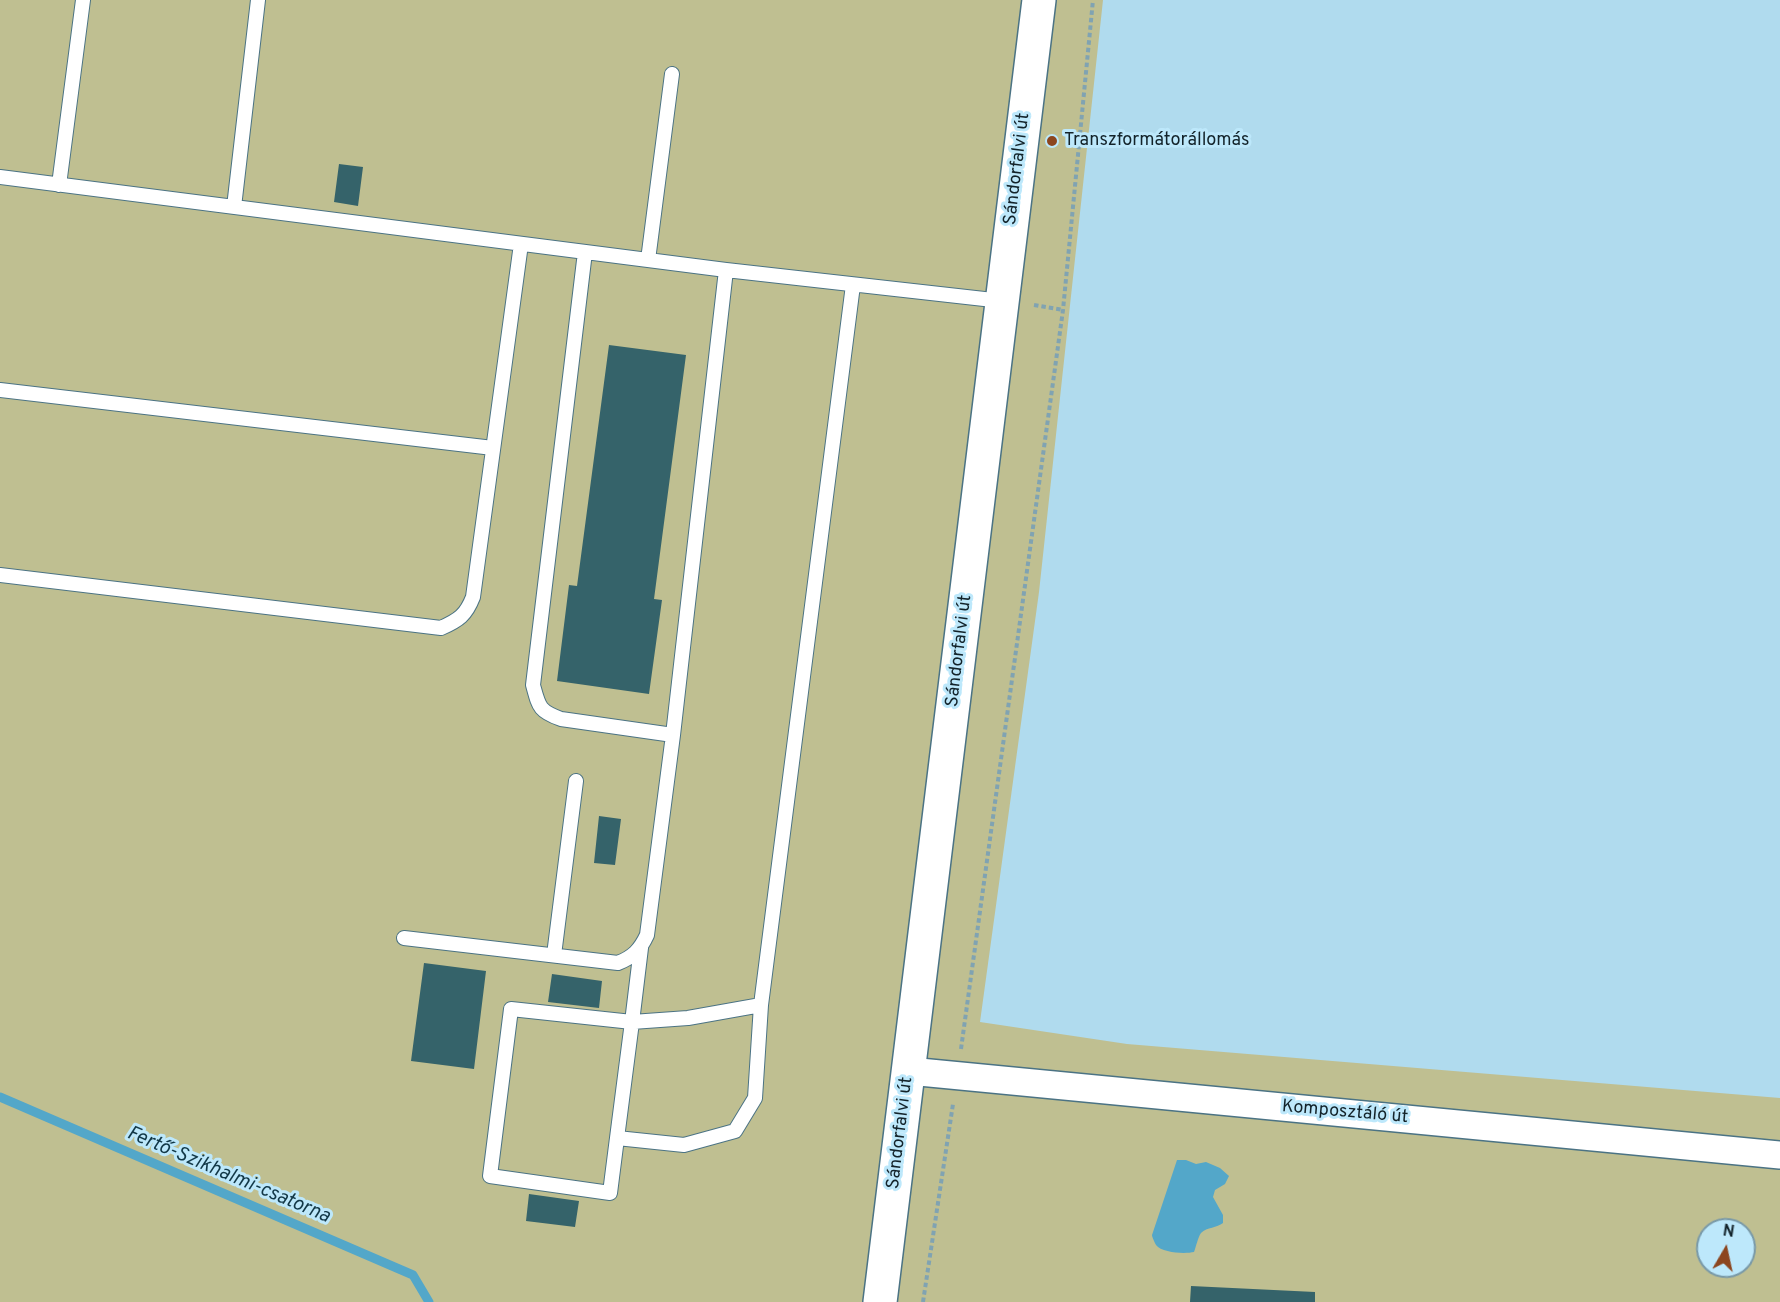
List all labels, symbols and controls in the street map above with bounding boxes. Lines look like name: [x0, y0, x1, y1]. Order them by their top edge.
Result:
street label: Sándorfalvi út: [1000, 112, 1036, 226]
place label: Transzformátorállomás: [1064, 130, 1249, 152]
marker: Transzformátorállomás: [1045, 134, 1059, 148]
street label: Sándorfalvi út: [942, 594, 978, 708]
street label: Sándorfalvi út: [883, 1076, 919, 1190]
street label: Komposztáló út: [1281, 1097, 1409, 1129]
water label: Fertő-Szikhalmi-csatorna: [123, 1122, 333, 1230]
north arrow: [1696, 1218, 1756, 1278]
text: N: [1721, 1221, 1736, 1243]

